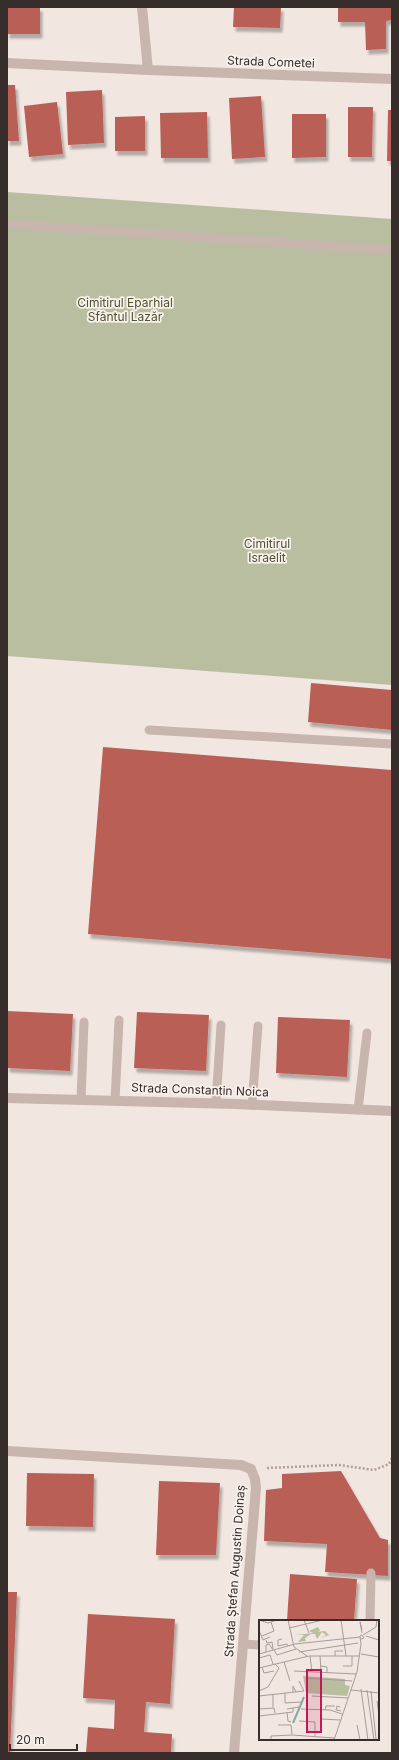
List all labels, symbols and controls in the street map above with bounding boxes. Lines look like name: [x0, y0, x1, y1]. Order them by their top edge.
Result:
street label: Strada Cometei: [227, 52, 315, 71]
park label: Cimitirul Eparhial Sfântul Lazăr: [77, 295, 173, 324]
park label: Cimitirul Israelit: [244, 536, 290, 565]
street label: Strada Constantin Noica: [131, 1080, 269, 1099]
street label: Strada Ștefan Augustin Doinaș: [221, 1484, 248, 1658]
inset map: [259, 1620, 379, 1740]
scale bar: [10, 1726, 77, 1752]
text: 20 m: [16, 1732, 45, 1747]

